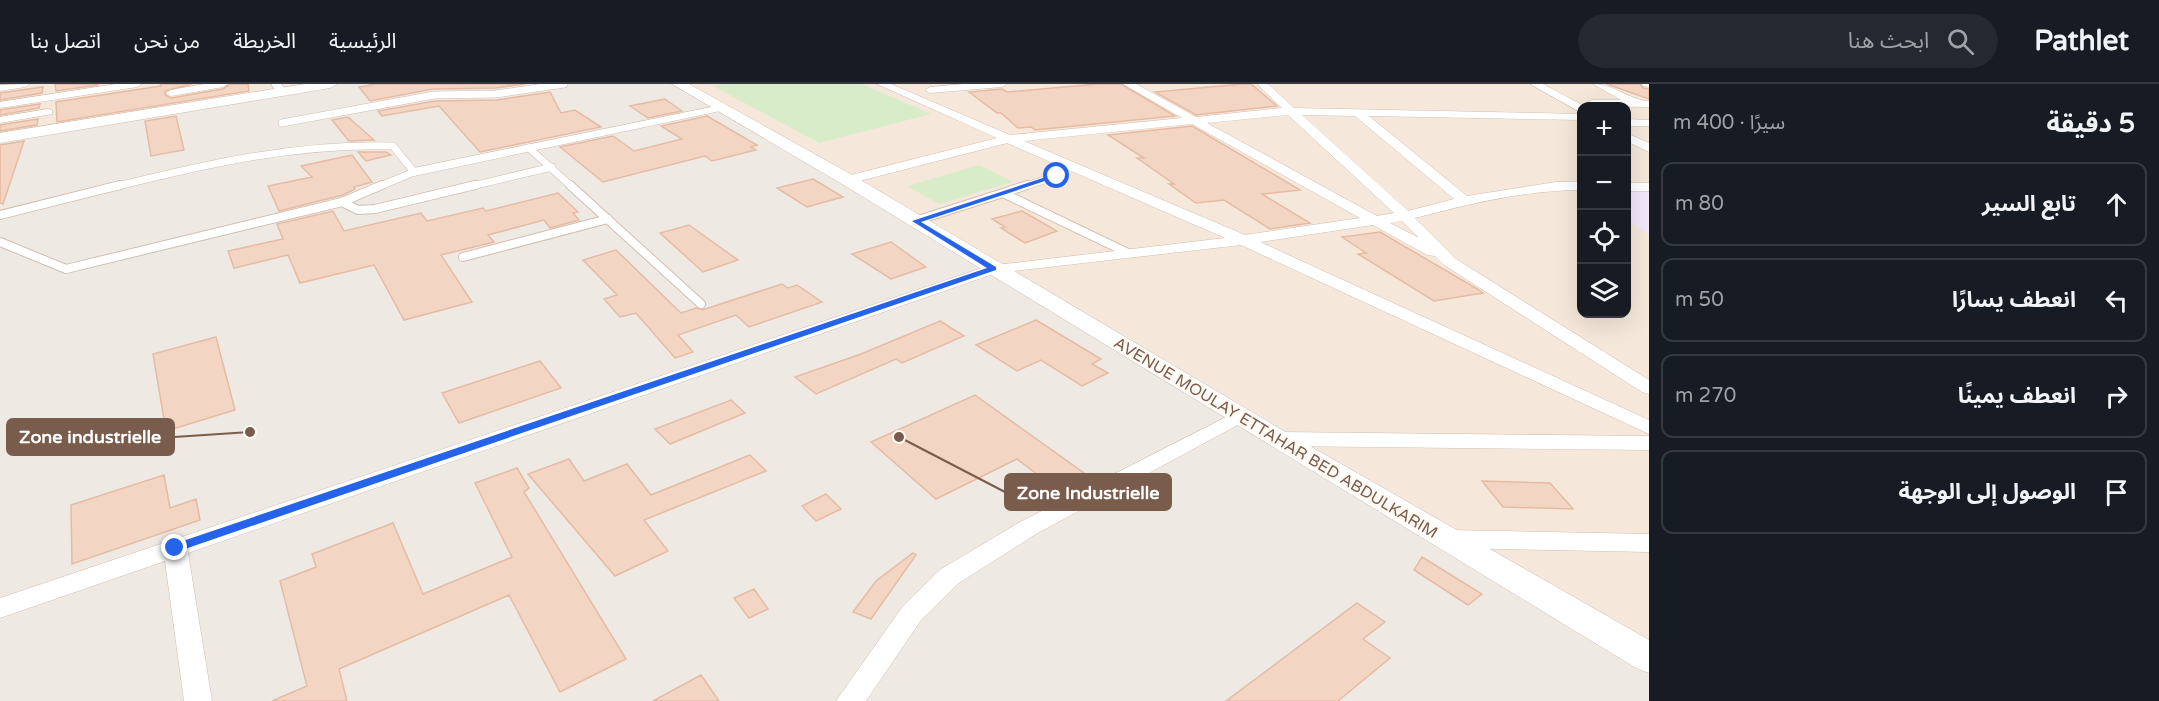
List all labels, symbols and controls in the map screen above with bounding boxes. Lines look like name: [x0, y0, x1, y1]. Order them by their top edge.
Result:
search box: [1578, 14, 1998, 68]
text: Pathlet: [2034, 24, 2129, 58]
icon: search: [1944, 25, 1977, 58]
text: ابحث هنا: [1848, 28, 1929, 54]
text: اتصل بنا: [30, 29, 101, 54]
text: من نحن: [134, 29, 200, 54]
text: الخريطة: [233, 29, 296, 54]
text: الرئيسية: [329, 29, 397, 54]
map controls: [1577, 102, 1631, 318]
button: +: [1577, 102, 1631, 156]
text: 5 دقيقة: [2046, 108, 2135, 139]
text: سيرًا · 400 m: [1673, 111, 1785, 135]
button: −: [1577, 156, 1631, 210]
route start: [1043, 162, 1069, 188]
icon: ahead: [2100, 188, 2133, 221]
text: تابع السير: [1982, 191, 2076, 217]
text: 80 m: [1675, 192, 1724, 216]
button: locate: [1577, 210, 1631, 264]
button: layers: [1577, 264, 1631, 318]
icon: left: [2100, 284, 2133, 317]
text: انعطف يسارًا: [1952, 287, 2076, 313]
text: 50 m: [1675, 288, 1724, 312]
street label: AVENUE MOULAY ETTAHAR BED ABDULKARIM: [1110, 333, 1441, 543]
icon: right: [2100, 380, 2133, 413]
text: انعطف يمينًا: [1958, 383, 2076, 409]
text: 270 m: [1675, 384, 1736, 408]
callout: Zone industrielle: [7, 419, 174, 455]
text: Zone industrielle: [19, 426, 161, 448]
callout: Zone Industrielle: [1005, 474, 1171, 510]
icon: arrive: [2100, 476, 2133, 509]
text: الوصول إلى الوجهة: [1898, 479, 2076, 505]
text: Zone Industrielle: [1017, 482, 1159, 504]
route end: [161, 534, 187, 560]

